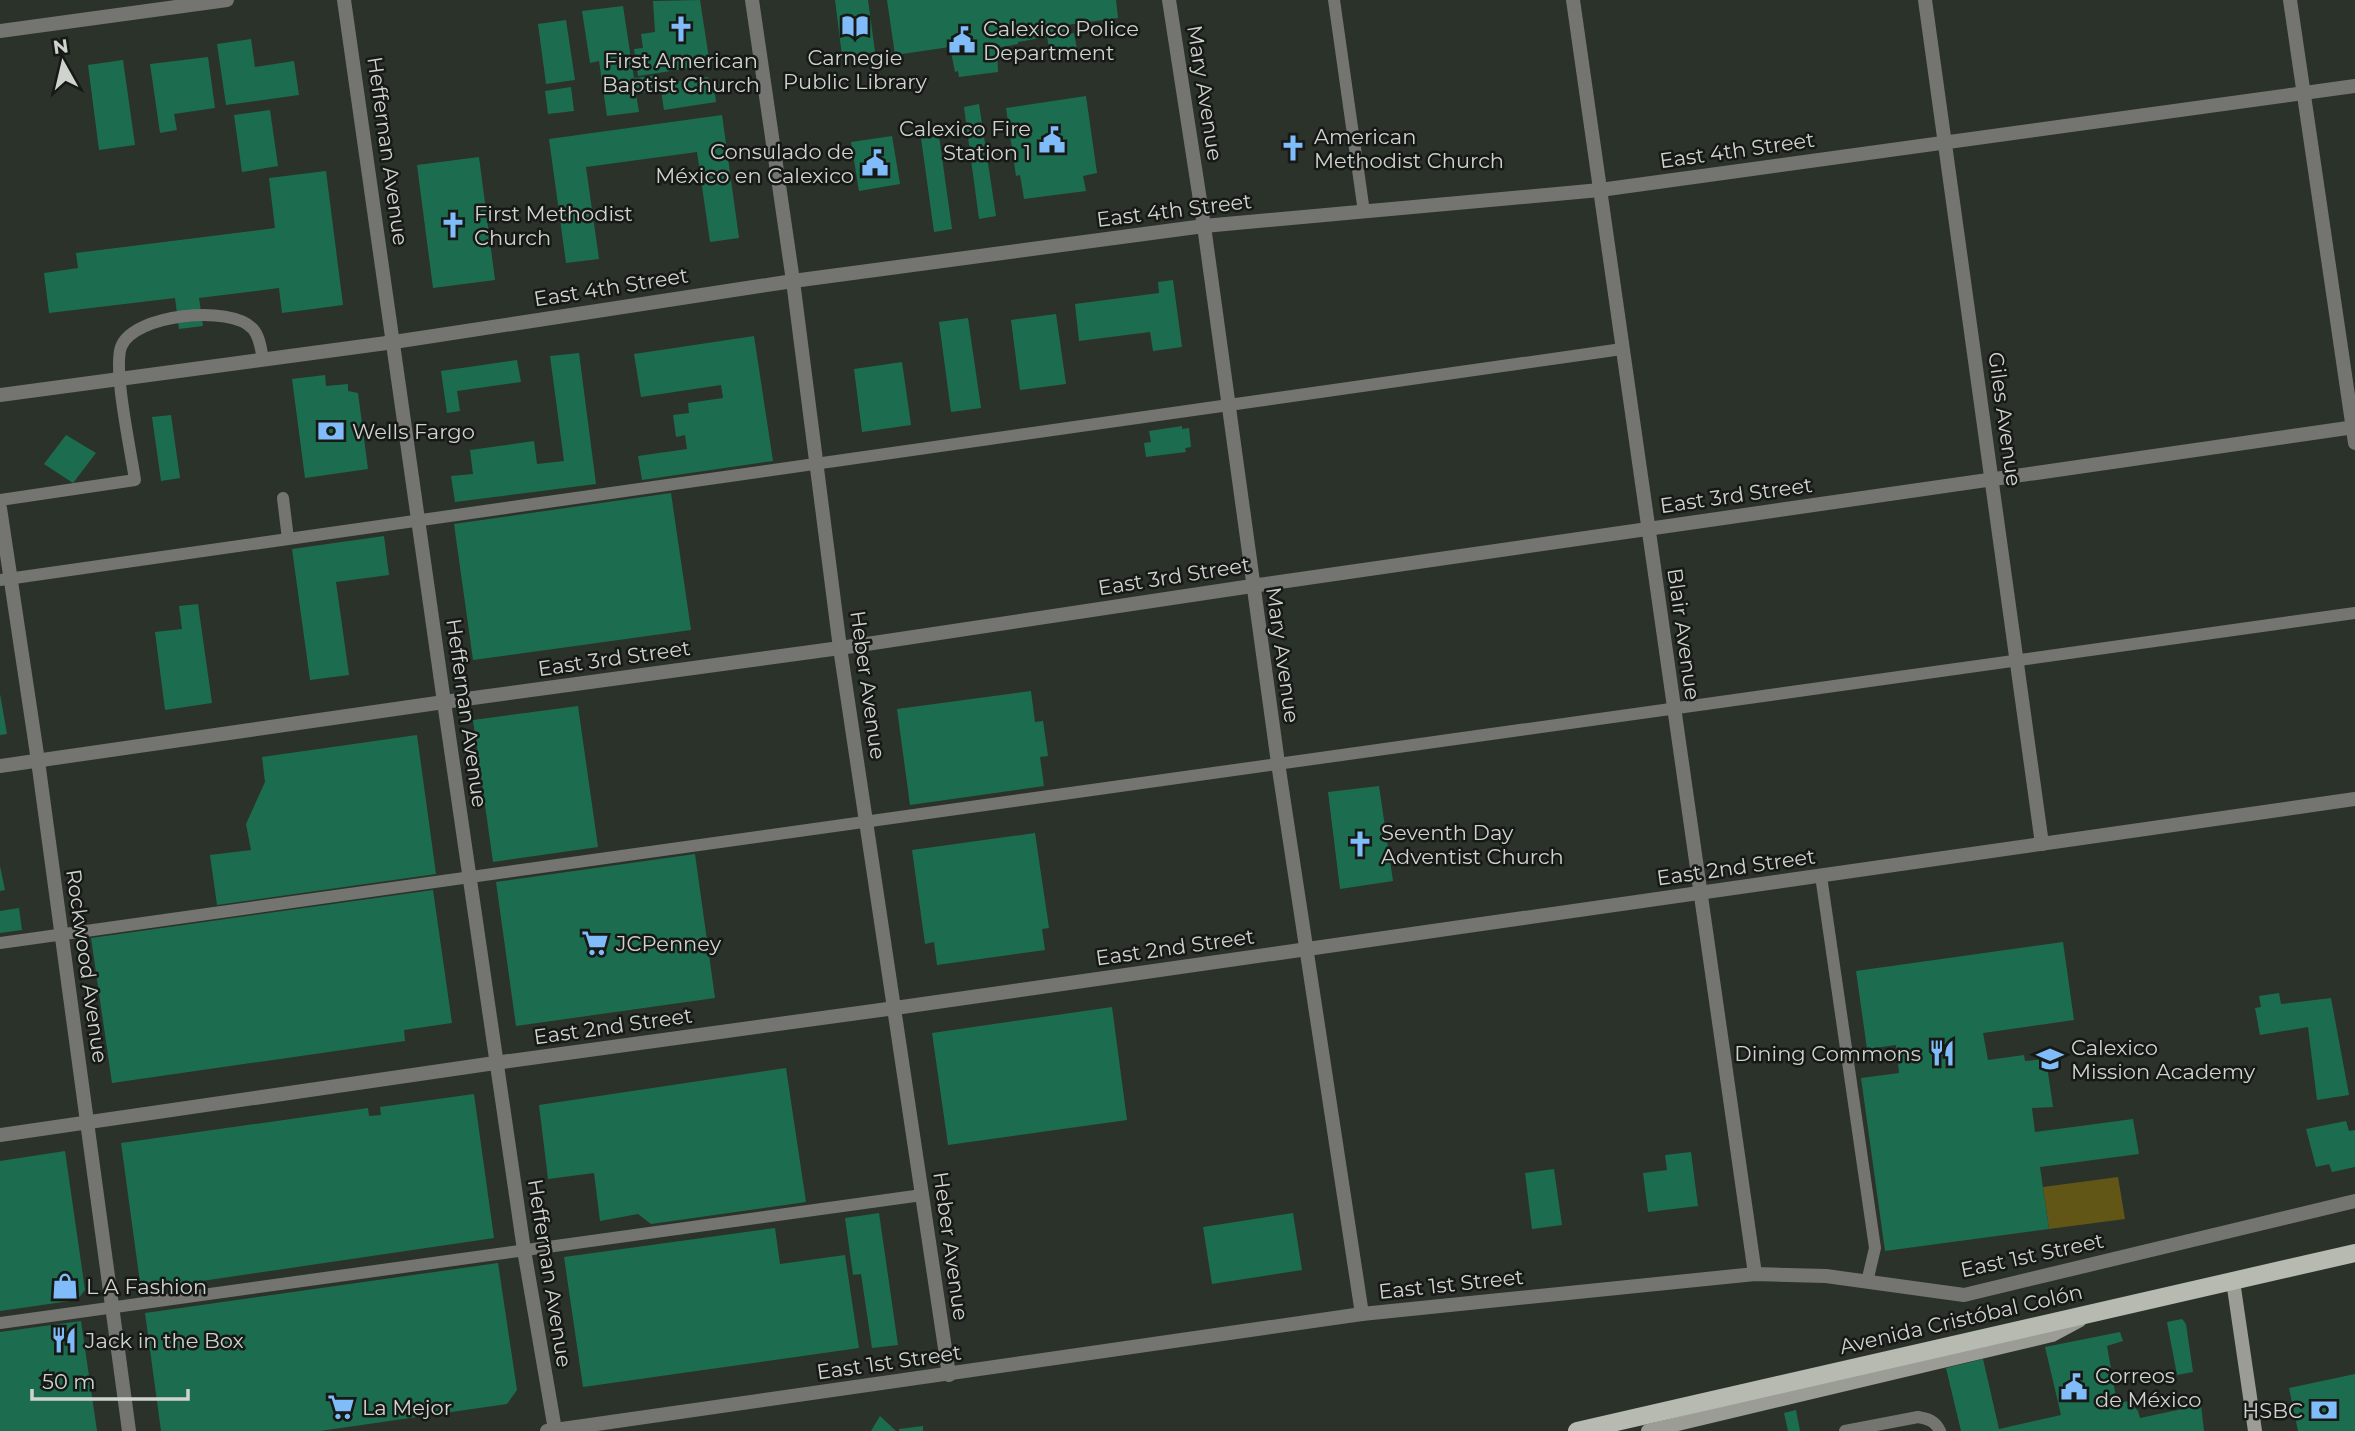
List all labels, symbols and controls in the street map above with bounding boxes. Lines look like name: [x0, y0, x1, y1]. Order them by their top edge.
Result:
library icon: Carnegie Public Library: [840, 11, 870, 41]
church icon: First American Baptist Church: [666, 14, 696, 44]
place label: Calexico Police Department: [983, 16, 1139, 65]
street label: Mary Avenue: [1182, 23, 1228, 163]
public building icon: Calexico Police Department: [947, 25, 977, 55]
north arrow: [28, 28, 98, 98]
text: N: [51, 34, 70, 59]
place label: Carnegie Public Library: [783, 45, 928, 94]
place label: First American Baptist Church: [602, 48, 760, 97]
street label: Heffernan Avenue: [362, 55, 414, 247]
place label: Calexico Fire Station 1: [899, 116, 1031, 165]
place label: American Methodist Church: [1314, 124, 1504, 173]
public building icon: Calexico Fire Station 1: [1037, 125, 1067, 155]
street label: East 4th Street: [1658, 127, 1816, 173]
church icon: American Methodist Church: [1278, 133, 1308, 163]
place label: Consulado de México en Calexico: [655, 139, 854, 188]
public building icon: Consulado de México en Calexico: [860, 148, 890, 178]
street label: East 4th Street: [1095, 188, 1253, 232]
place label: First Methodist Church: [474, 201, 633, 250]
church icon: First Methodist Church: [438, 210, 468, 240]
street label: East 4th Street: [532, 262, 690, 312]
street label: Giles Avenue: [1983, 350, 2027, 488]
bank icon: Wells Fargo: [316, 416, 346, 446]
place label: Wells Fargo: [352, 419, 475, 444]
street label: East 3rd Street: [1658, 472, 1814, 518]
street label: East 3rd Street: [1096, 552, 1252, 600]
street label: Blair Avenue: [1662, 567, 1706, 701]
street label: Mary Avenue: [1261, 585, 1305, 725]
street label: Heber Avenue: [845, 609, 891, 761]
street label: Heffernan Avenue: [441, 617, 493, 809]
street label: East 3rd Street: [536, 635, 692, 681]
place label: Seventh Day Adventist Church: [1381, 820, 1564, 869]
church icon: Seventh Day Adventist Church: [1345, 829, 1375, 859]
street label: East 2nd Street: [1655, 843, 1817, 891]
street label: Rockwood Avenue: [61, 867, 113, 1065]
street label: East 2nd Street: [1094, 923, 1256, 971]
supermarket icon: JCPenney: [580, 928, 610, 958]
place label: JCPenney: [615, 931, 722, 956]
street label: East 2nd Street: [532, 1002, 694, 1050]
place label: Calexico Mission Academy: [2071, 1035, 2256, 1084]
restaurant icon: Dining Commons: [1927, 1038, 1957, 1068]
place label: Dining Commons: [1734, 1041, 1921, 1066]
school or university icon: Calexico Mission Academy: [2035, 1044, 2065, 1074]
street label: Heber Avenue: [928, 1170, 974, 1322]
street label: Heffernan Avenue: [523, 1177, 577, 1369]
street label: East 1st Street: [1958, 1228, 2106, 1282]
street label: East 1st Street: [1377, 1264, 1525, 1304]
shop icon: L A Fashion: [50, 1271, 80, 1301]
place label: L A Fashion: [86, 1274, 207, 1299]
street label: Avenida Cristóbal Colón: [1837, 1279, 2085, 1359]
restaurant icon: Jack in the Box: [49, 1325, 79, 1355]
place label: Jack in the Box: [84, 1328, 244, 1353]
street label: East 1st Street: [815, 1339, 963, 1385]
scale bar: [32, 1358, 187, 1402]
place label: Correos de México: [2095, 1363, 2202, 1412]
text: 50 m: [42, 1369, 96, 1394]
public building icon: Correos de México: [2059, 1372, 2089, 1402]
supermarket icon: La Mejor: [326, 1392, 356, 1422]
place label: La Mejor: [362, 1395, 452, 1420]
bank icon: HSBC: [2309, 1395, 2339, 1425]
place label: HSBC: [2242, 1398, 2303, 1423]

